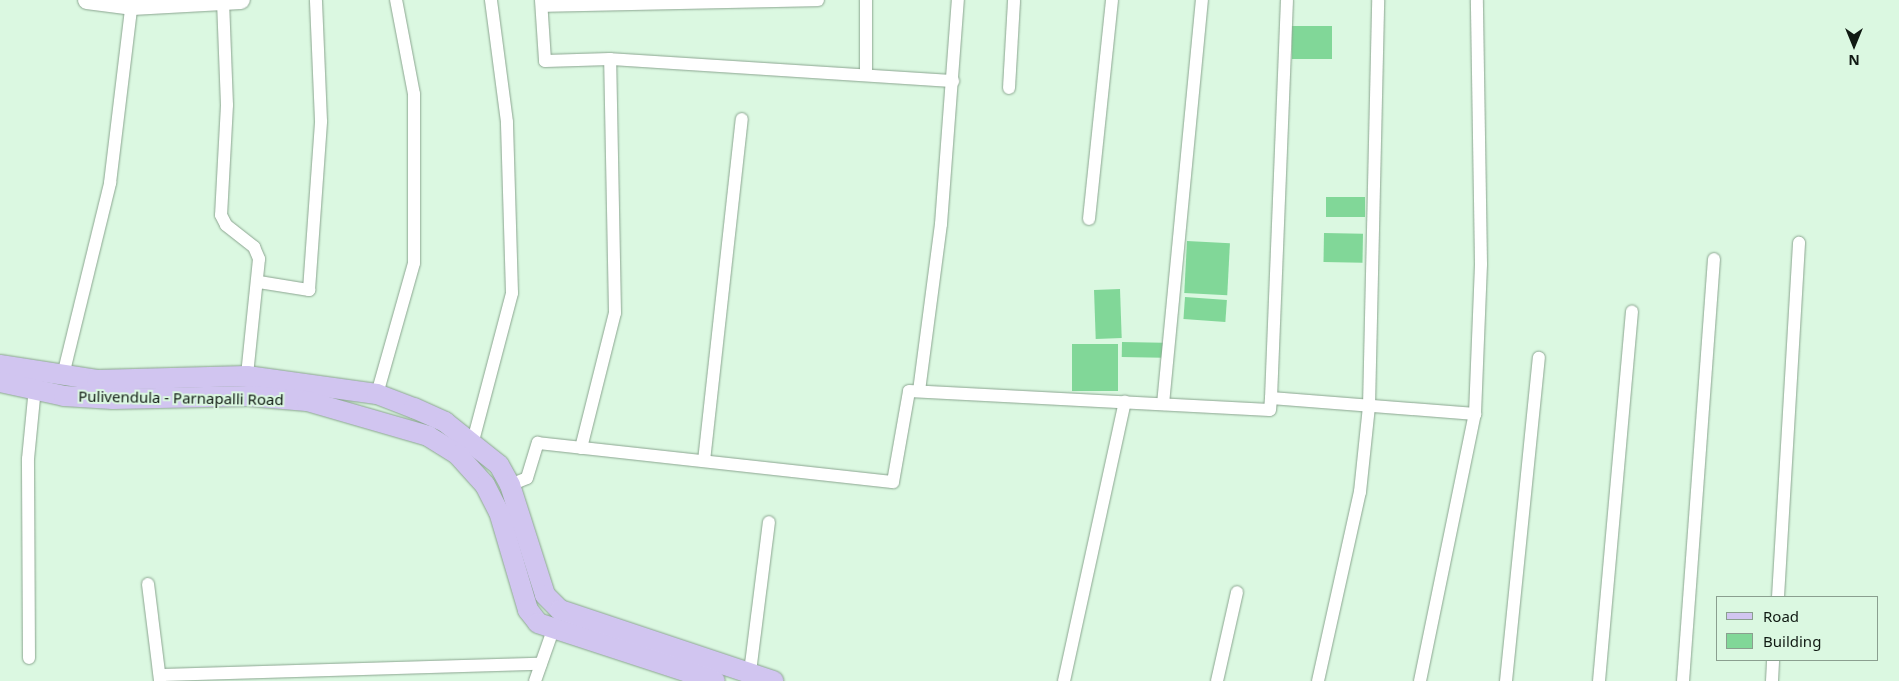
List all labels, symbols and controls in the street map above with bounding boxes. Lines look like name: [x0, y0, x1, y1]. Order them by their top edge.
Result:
north arrow: [1829, 20, 1879, 70]
text: N: [1848, 51, 1860, 70]
street label: Pulivendula - Parnapalli Road: [78, 387, 284, 409]
legend: [1716, 596, 1879, 661]
text: Road: [1763, 606, 1799, 626]
text: Building: [1763, 631, 1821, 651]

